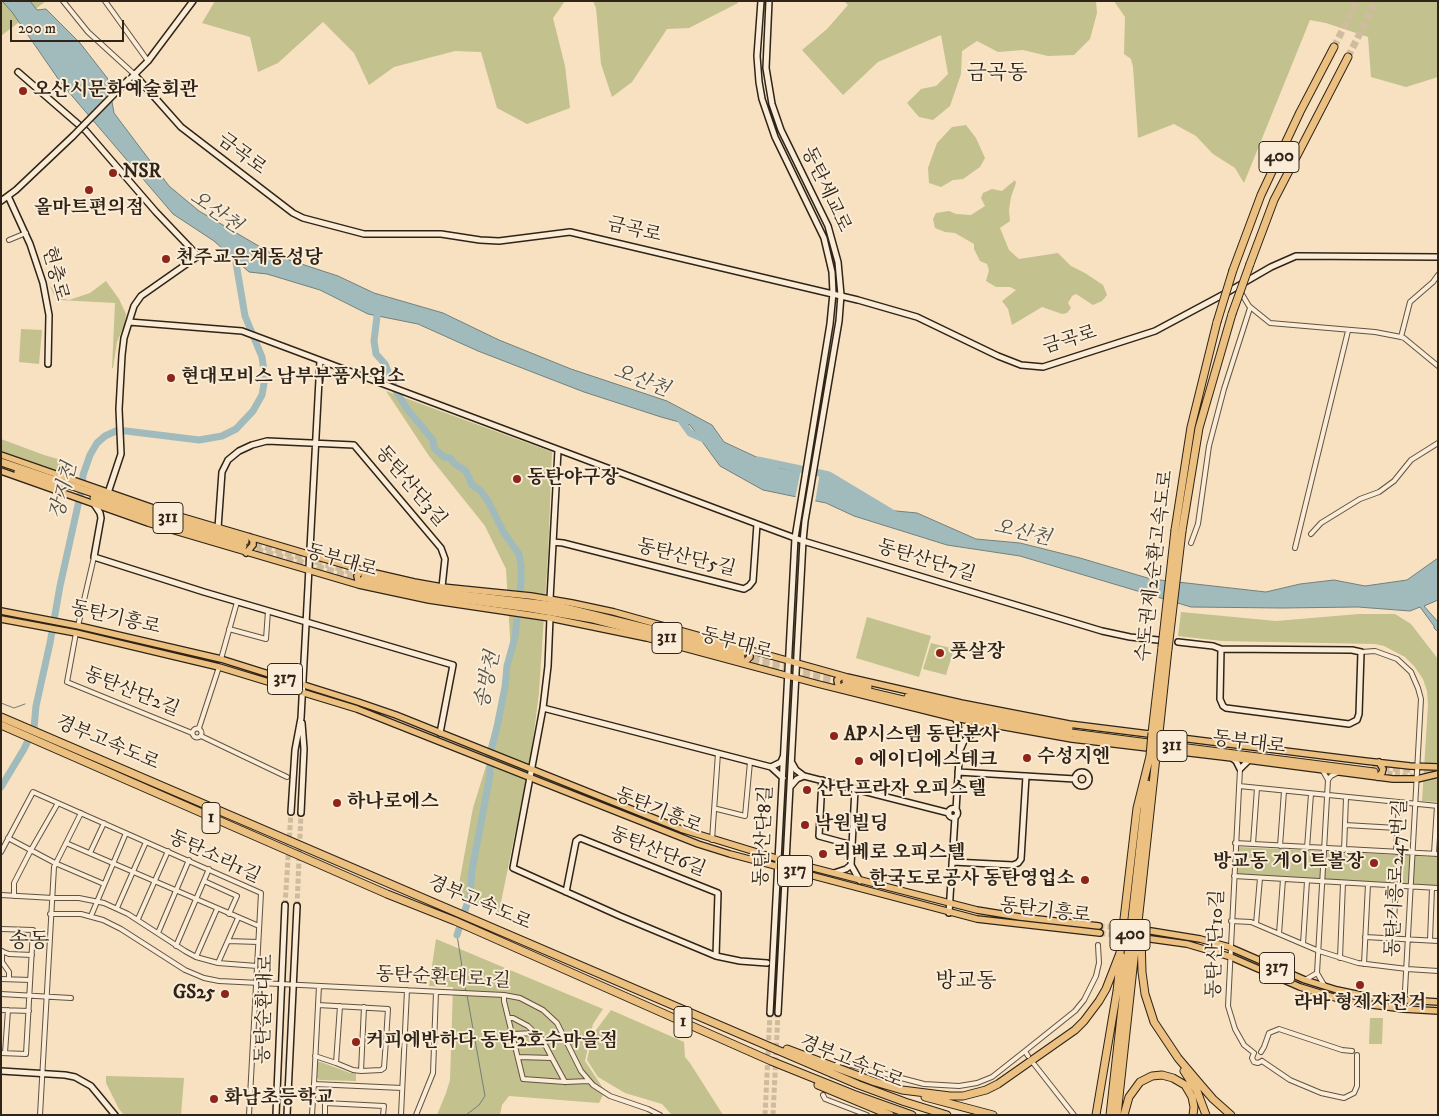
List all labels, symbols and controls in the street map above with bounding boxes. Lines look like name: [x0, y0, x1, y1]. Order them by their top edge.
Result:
scale bar: [12, 10, 126, 42]
text: 200 m: [18, 19, 56, 38]
district label: 금곡동: [967, 62, 1027, 88]
place label: 오산시문화예술회관: [33, 80, 198, 102]
marker: 오산시문화예술회관: [17, 85, 29, 97]
street label: 금곡로: [212, 129, 270, 181]
road number: 400: [1259, 142, 1299, 172]
street label: 동탄세교로: [795, 144, 855, 236]
place label: NSR: [123, 162, 161, 184]
marker: NSR: [107, 167, 119, 179]
marker: 올마트편의점: [83, 184, 95, 196]
water label: 오산천: [184, 187, 246, 239]
place label: 올마트편의점: [34, 198, 144, 220]
street label: 금곡로: [605, 214, 663, 248]
street label: 현충로: [36, 244, 72, 304]
place label: 천주교은계동성당: [176, 248, 323, 270]
marker: 천주교은계동성당: [160, 253, 172, 265]
street label: 금곡로: [1040, 322, 1100, 360]
water label: 오산천: [610, 360, 672, 404]
place label: 현대모비스 남부부품사업소: [181, 367, 405, 389]
marker: 현대모비스 남부부품사업소: [165, 372, 177, 384]
street label: 동탄산단3길: [369, 442, 451, 532]
water label: 장지천: [46, 460, 84, 522]
place label: 동탄야구장: [527, 468, 619, 490]
street label: 수도권제2순환고속도로: [1133, 469, 1179, 663]
marker: 동탄야구장: [511, 473, 523, 485]
road number: 311: [153, 502, 183, 534]
water label: 오산천: [991, 516, 1053, 552]
street label: 동탄산단5길: [634, 536, 738, 582]
street label: 동탄산단7길: [874, 536, 978, 588]
street label: 동부대로: [303, 541, 379, 583]
street label: 동탄기흥로: [68, 598, 162, 640]
road number: 311: [652, 622, 682, 654]
street label: 동부대로: [698, 624, 774, 666]
place label: 풋살장: [950, 642, 1005, 664]
marker: 풋살장: [934, 647, 946, 659]
water label: 송방천: [471, 649, 507, 711]
street label: 동탄산단2길: [80, 663, 182, 723]
road number: 317: [268, 664, 302, 694]
street label: 경부고속도로: [52, 712, 162, 776]
place label: AP시스템 동탄본사: [844, 725, 1000, 747]
street label: 동부대로: [1211, 728, 1287, 760]
marker: AP시스템 동탄본사: [828, 730, 840, 742]
road number: 311: [1157, 730, 1187, 761]
place label: 수성지엔: [1037, 747, 1110, 769]
place label: 에이디에스테크: [869, 750, 997, 772]
marker: 수성지엔: [1021, 752, 1033, 764]
marker: 에이디에스테크: [853, 755, 865, 767]
place label: 산단프라자 오피스텔: [817, 779, 986, 801]
street label: 동탄기흥로: [611, 784, 705, 840]
marker: 산단프라자 오피스텔: [801, 784, 813, 796]
street label: 동탄산단8길: [751, 785, 779, 887]
place label: 하나로에스: [347, 792, 439, 814]
marker: 하나로에스: [331, 797, 343, 809]
street label: 동탄기흥로247번길: [1382, 798, 1414, 958]
road number: 1: [202, 802, 220, 834]
place label: 낙원빌딩: [815, 814, 888, 836]
marker: 낙원빌딩: [799, 819, 811, 831]
street label: 동탄산단6길: [606, 823, 708, 883]
street label: 동탄소라1길: [164, 827, 264, 889]
place label: 리베로 오피스텔: [833, 843, 966, 865]
marker: 리베로 오피스텔: [817, 848, 829, 860]
place label: 방교동 게이트볼장: [1213, 852, 1364, 874]
road number: 317: [778, 856, 812, 886]
marker: 방교동 게이트볼장: [1368, 857, 1380, 869]
place label: 한국도로공사 동탄영업소: [869, 869, 1075, 891]
street label: 경부고속도로: [424, 872, 534, 936]
marker: 한국도로공사 동탄영업소: [1079, 874, 1091, 886]
street label: 동탄산단10길: [1204, 889, 1230, 999]
street label: 동탄기흥로: [998, 895, 1092, 929]
road number: 400: [1110, 920, 1150, 950]
district label: 송동: [9, 930, 49, 956]
road number: 317: [1260, 952, 1294, 984]
street label: 동탄순환대로: [253, 954, 279, 1064]
street label: 동탄순환대로1길: [375, 964, 511, 994]
district label: 방교동: [936, 970, 996, 996]
marker: 라바 형제자전거: [1354, 979, 1366, 991]
place label: GS25: [173, 983, 215, 1005]
marker: GS25: [219, 988, 231, 1000]
place label: 라바 형제자전거: [1294, 993, 1426, 1015]
road number: 1: [674, 1006, 692, 1038]
place label: 커피에반하다 동탄2호수마을점: [366, 1031, 618, 1053]
street label: 경부고속도로: [796, 1032, 906, 1094]
marker: 커피에반하다 동탄2호수마을점: [350, 1036, 362, 1048]
place label: 화남초등학교: [224, 1088, 334, 1110]
marker: 화남초등학교: [208, 1093, 220, 1105]

